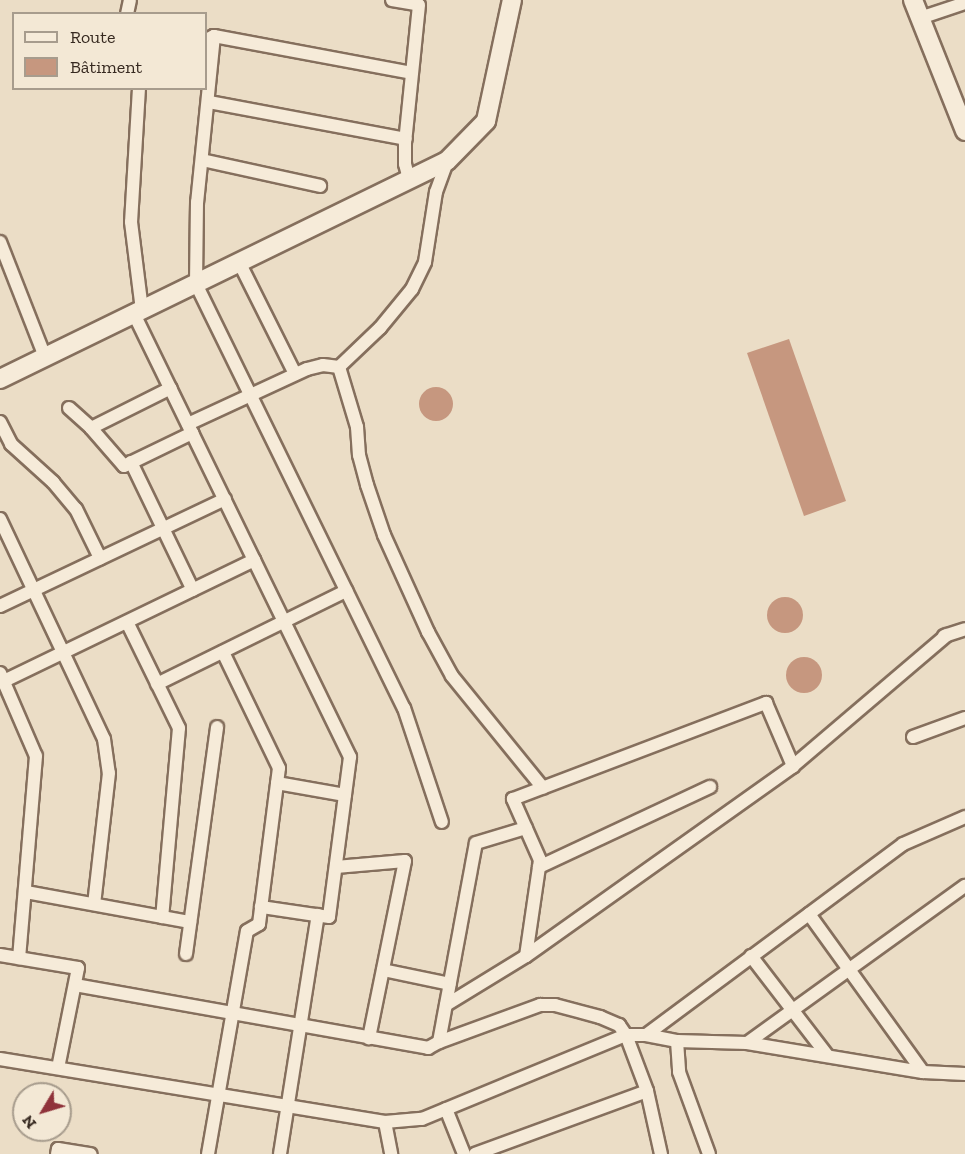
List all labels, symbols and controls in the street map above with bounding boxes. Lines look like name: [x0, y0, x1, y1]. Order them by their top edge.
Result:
legend: [12, 12, 207, 90]
text: Route: [70, 26, 115, 48]
text: Bâtiment: [70, 56, 142, 78]
north arrow: [12, 1082, 72, 1142]
text: N: [18, 1112, 40, 1133]

